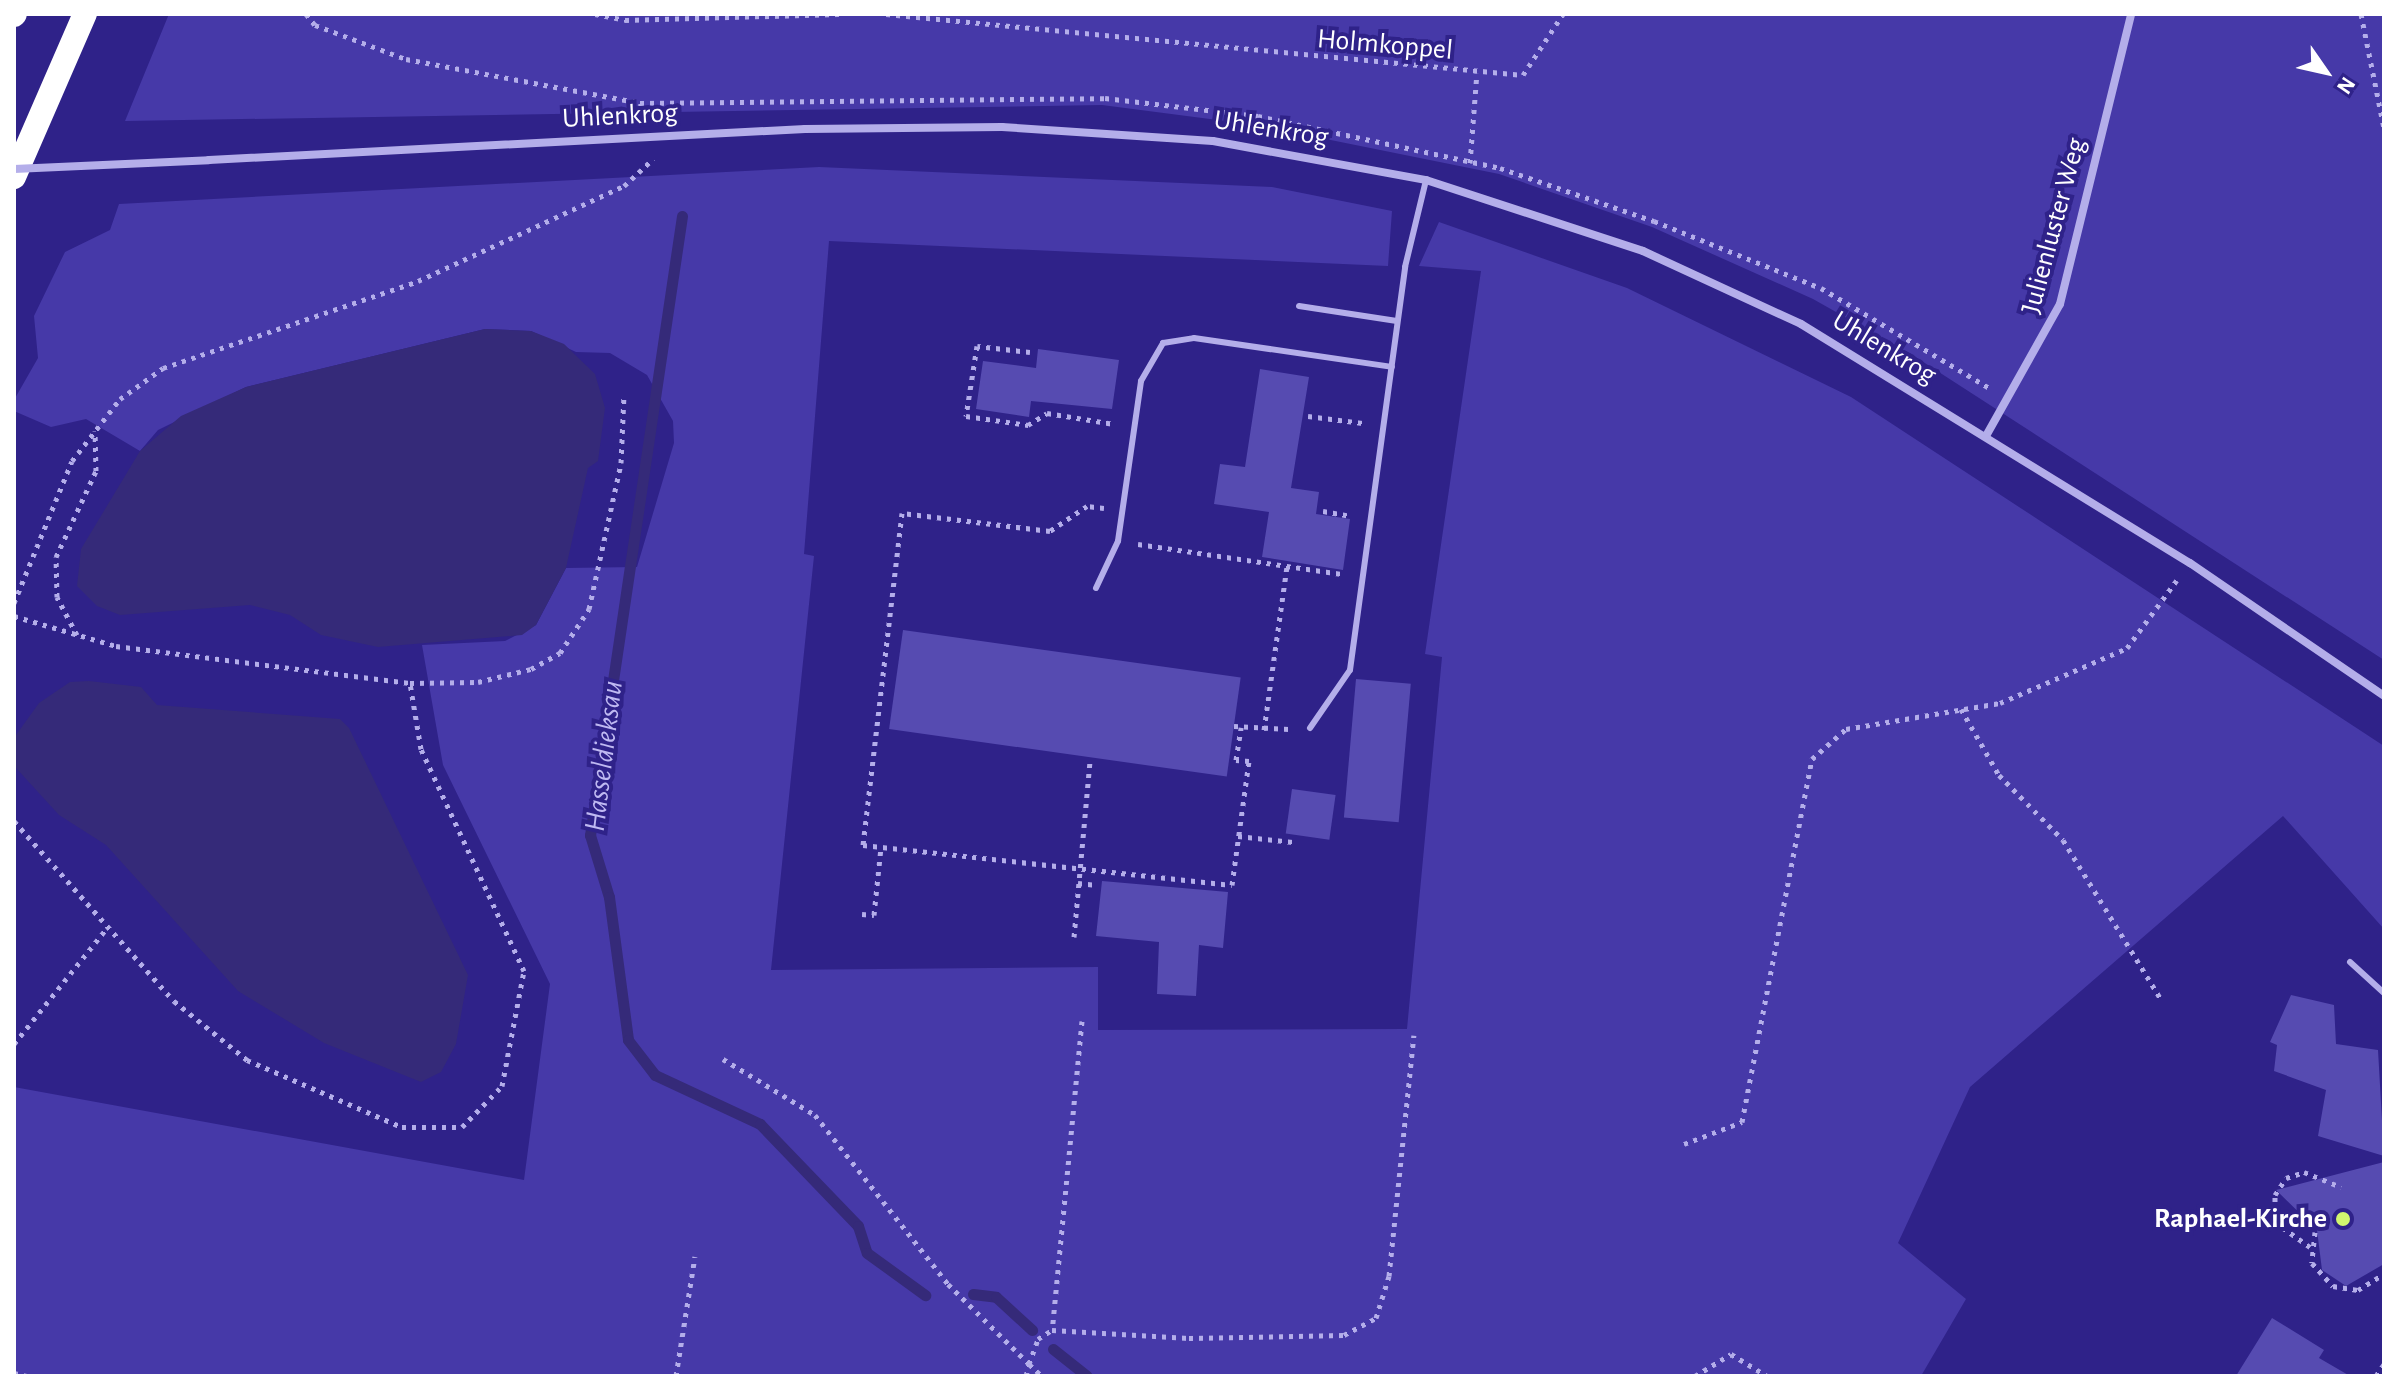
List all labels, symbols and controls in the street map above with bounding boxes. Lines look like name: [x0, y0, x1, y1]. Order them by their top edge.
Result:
street label: Holmkoppel: [1316, 22, 1454, 68]
north arrow: [2286, 32, 2366, 112]
text: N: [2333, 73, 2359, 98]
street label: Uhlenkrog: [561, 96, 679, 136]
street label: Uhlenkrog: [1211, 103, 1331, 155]
street label: Julienluster Weg: [2014, 135, 2094, 317]
street label: Uhlenkrog: [1826, 304, 1942, 392]
water label: Hasseldieksau: [577, 679, 631, 833]
place label: Raphael-Kirche: [2154, 1202, 2327, 1236]
marker: Raphael-Kirche: [2334, 1210, 2352, 1228]

